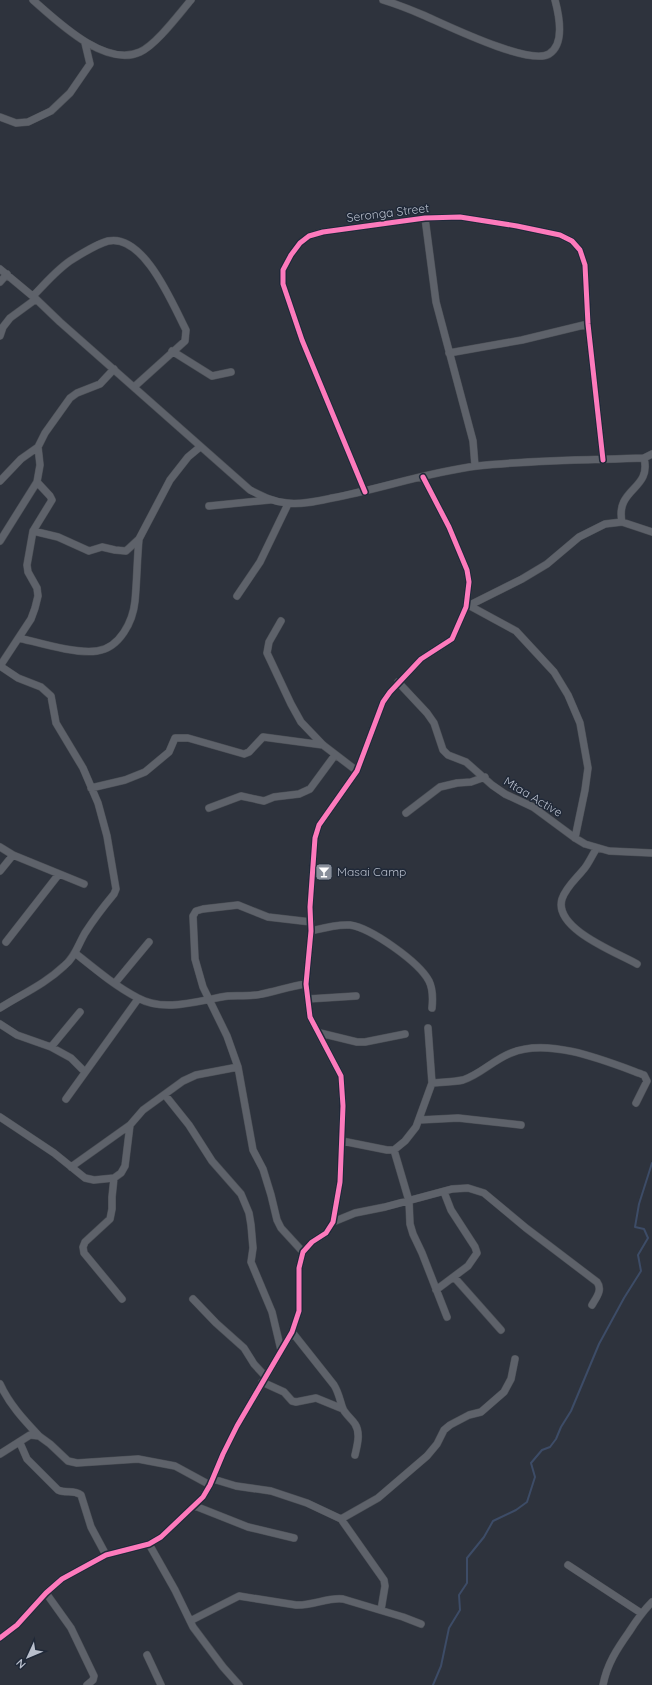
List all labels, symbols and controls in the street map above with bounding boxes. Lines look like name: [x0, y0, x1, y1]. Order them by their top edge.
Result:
street label: Seronga Street: [346, 200, 430, 225]
street label: Mtaa Active: [501, 773, 565, 820]
bar icon: Masai Camp: [314, 862, 334, 882]
place label: Masai Camp: [337, 864, 406, 879]
north arrow: [8, 1637, 48, 1677]
text: N: [13, 1656, 29, 1672]

